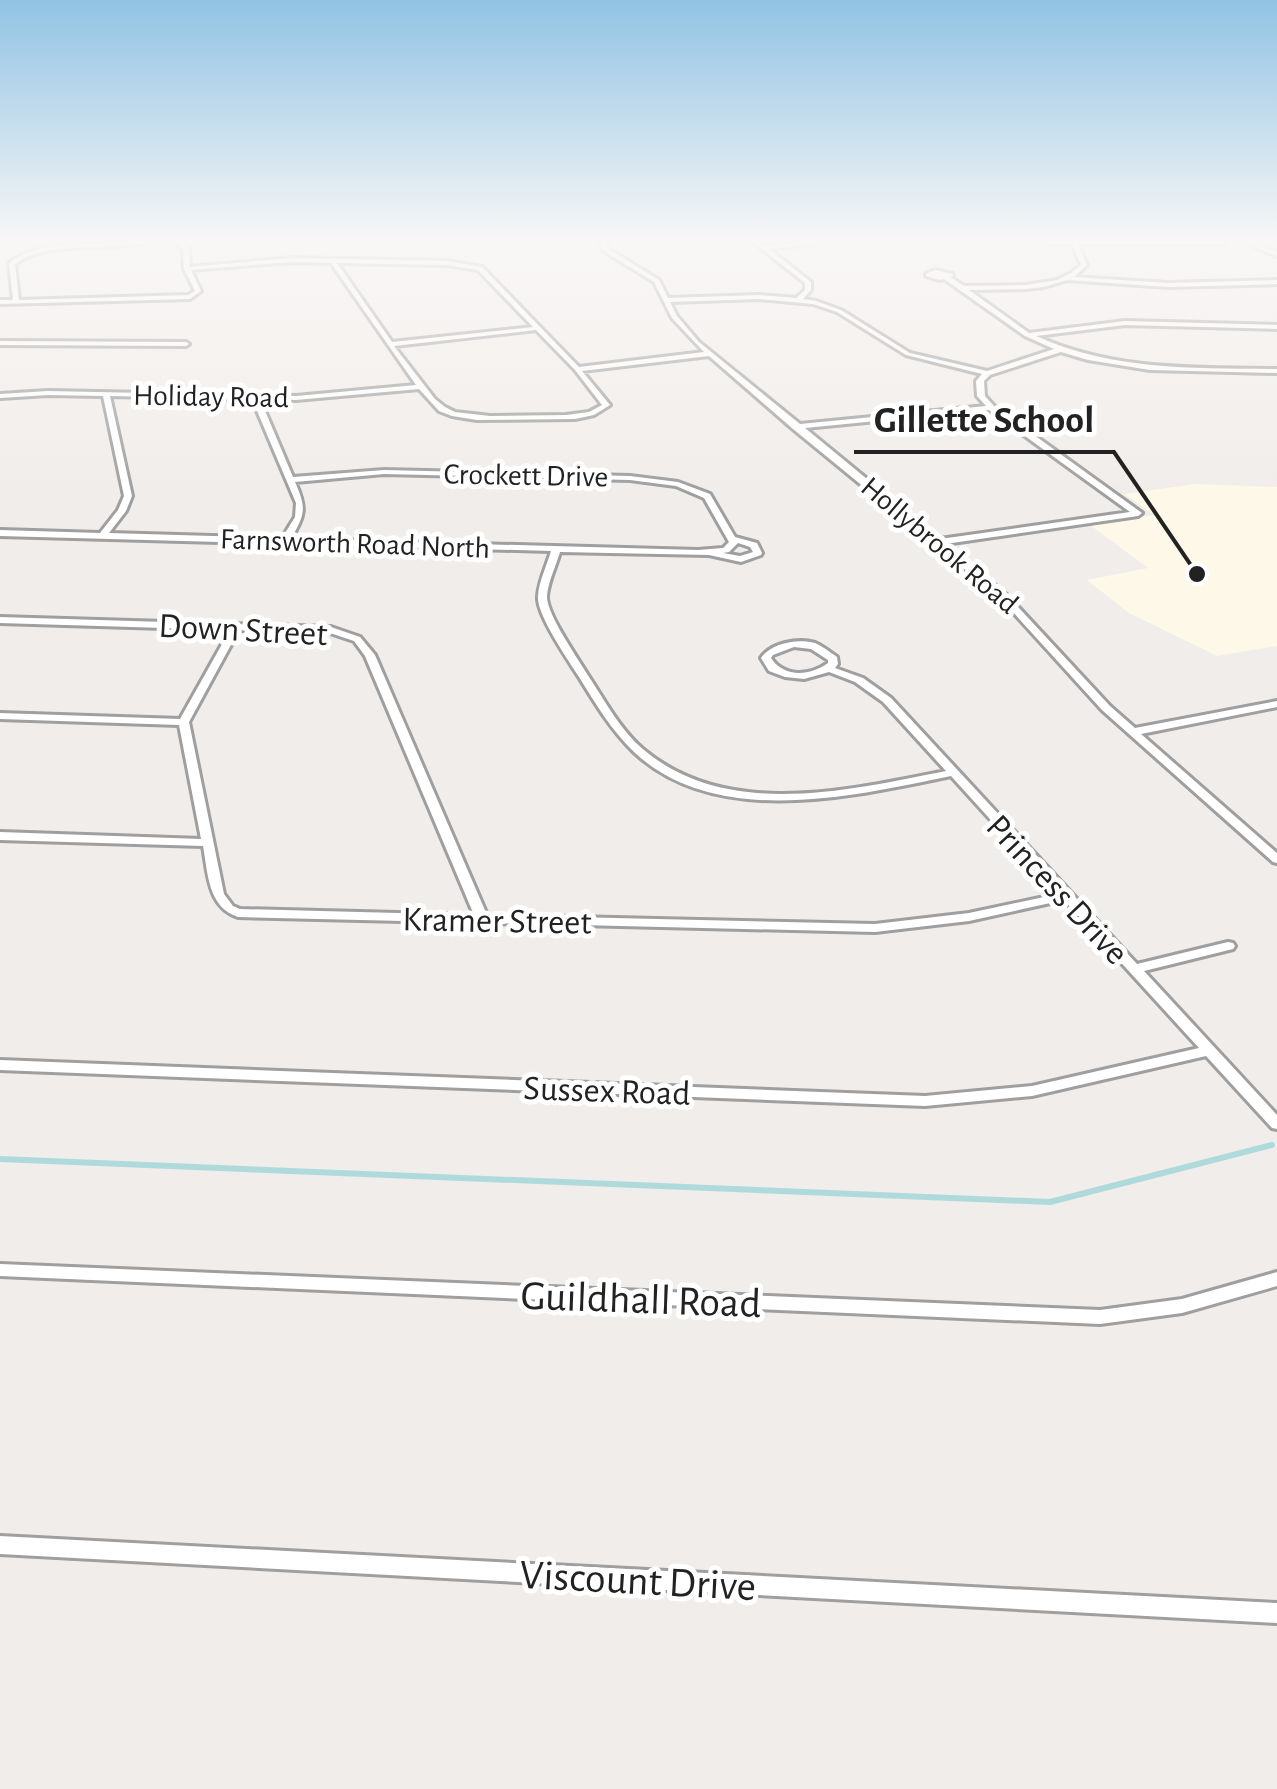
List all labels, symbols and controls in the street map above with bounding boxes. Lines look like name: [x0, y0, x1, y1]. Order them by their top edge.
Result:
street label: Holiday Road: [133, 381, 289, 413]
callout: Gillette School: [854, 384, 1114, 452]
text: Gillette School: [874, 402, 1094, 440]
street label: Crockett Drive: [443, 460, 608, 492]
street label: Hollybrook Road: [855, 472, 1024, 620]
street label: Farnsworth Road North: [220, 524, 490, 564]
street label: Down Street: [158, 609, 328, 652]
street label: Princess Drive: [979, 809, 1134, 971]
street label: Kramer Street: [402, 902, 592, 941]
street label: Sussex Road: [523, 1071, 691, 1112]
street label: Guildhall Road: [520, 1275, 762, 1325]
street label: Viscount Drive: [519, 1554, 757, 1608]

